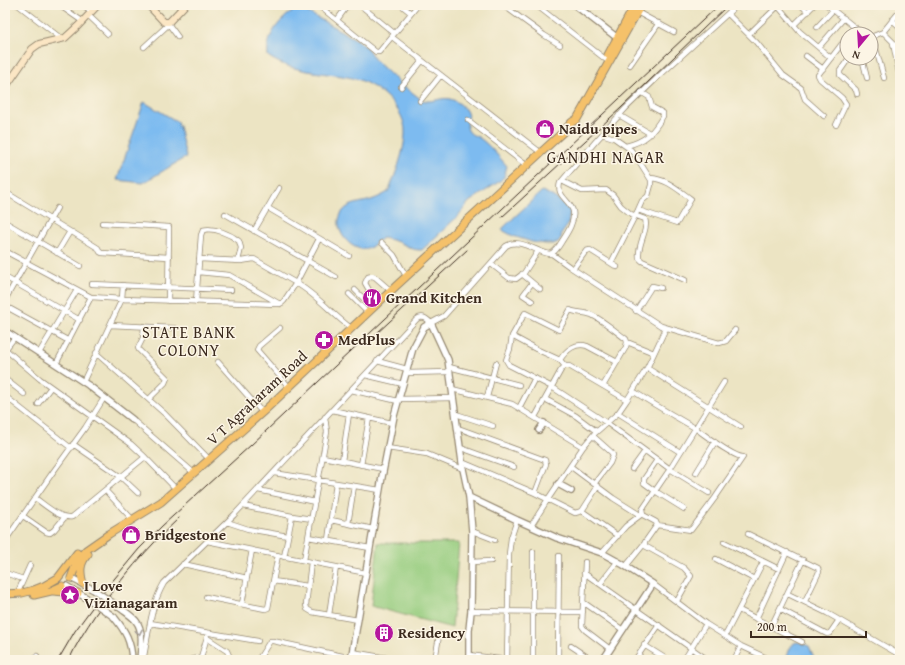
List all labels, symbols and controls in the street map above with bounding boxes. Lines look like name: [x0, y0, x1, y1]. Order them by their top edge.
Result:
north arrow: [839, 26, 879, 66]
text: N: [849, 47, 862, 64]
shop icon: Naidu pipes: [534, 118, 556, 140]
place label: Naidu pipes: [559, 118, 637, 139]
district label: GANDHI NAGAR: [547, 145, 665, 169]
restaurant icon: Grand Kitchen: [361, 287, 383, 309]
place label: Grand Kitchen: [386, 287, 482, 308]
district label: STATE BANK COLONY: [142, 320, 236, 362]
pharmacy icon: MedPlus: [313, 329, 335, 351]
place label: MedPlus: [338, 329, 395, 350]
street label: V T Agraharam Road: [202, 346, 311, 450]
shop icon: Bridgestone: [120, 524, 142, 546]
place label: Bridgestone: [145, 524, 226, 545]
place label: I Love Vizianagaram: [84, 575, 178, 613]
place icon: I Love Vizianagaram: [59, 584, 81, 606]
scale bar: [751, 613, 866, 639]
text: 200 m: [757, 618, 787, 635]
building icon: Residency: [373, 622, 395, 644]
place label: Residency: [398, 622, 466, 643]
one-way arrow: [135, 629, 143, 635]

